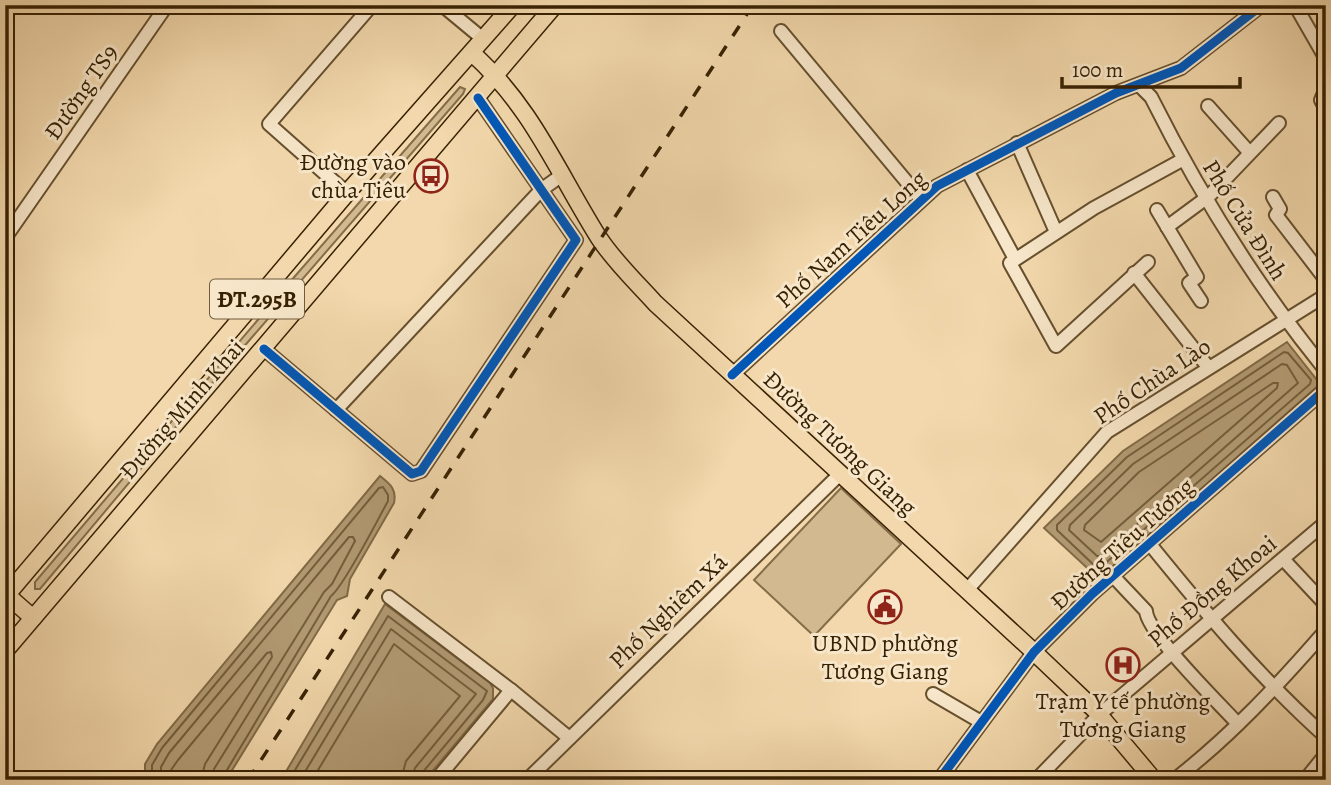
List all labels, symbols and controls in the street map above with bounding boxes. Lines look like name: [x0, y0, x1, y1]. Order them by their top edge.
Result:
street label: Đường TS9: [37, 38, 125, 146]
scale bar: [1062, 46, 1240, 90]
text: 100 m: [1072, 56, 1123, 84]
place label: Đường vào chùa Tiêu: [300, 146, 406, 206]
street label: Phố Cửa Đình: [1195, 154, 1295, 287]
bus stop icon: Đường vào chùa Tiêu: [412, 157, 450, 195]
street label: Phố Nam Tiêu Long: [769, 163, 933, 315]
road number: ĐT.295B: [210, 280, 304, 318]
street label: Phố Chùa Lào: [1087, 330, 1217, 432]
street label: Đường Minh Khai: [112, 332, 252, 486]
street label: Đường Tương Giang: [756, 363, 924, 523]
street label: Đường Tiêu Tương: [1043, 471, 1201, 617]
street label: Phố Đồng Khoai: [1141, 527, 1283, 655]
street label: Phố Nghiêm Xá: [602, 546, 735, 676]
public building icon: UBND phường Tương Giang: [866, 588, 904, 626]
place label: UBND phường Tương Giang: [812, 627, 958, 687]
hospital icon: Trạm Y tế phường Tương Giang: [1104, 646, 1142, 684]
place label: Trạm Y tế phường Tương Giang: [1036, 685, 1210, 745]

